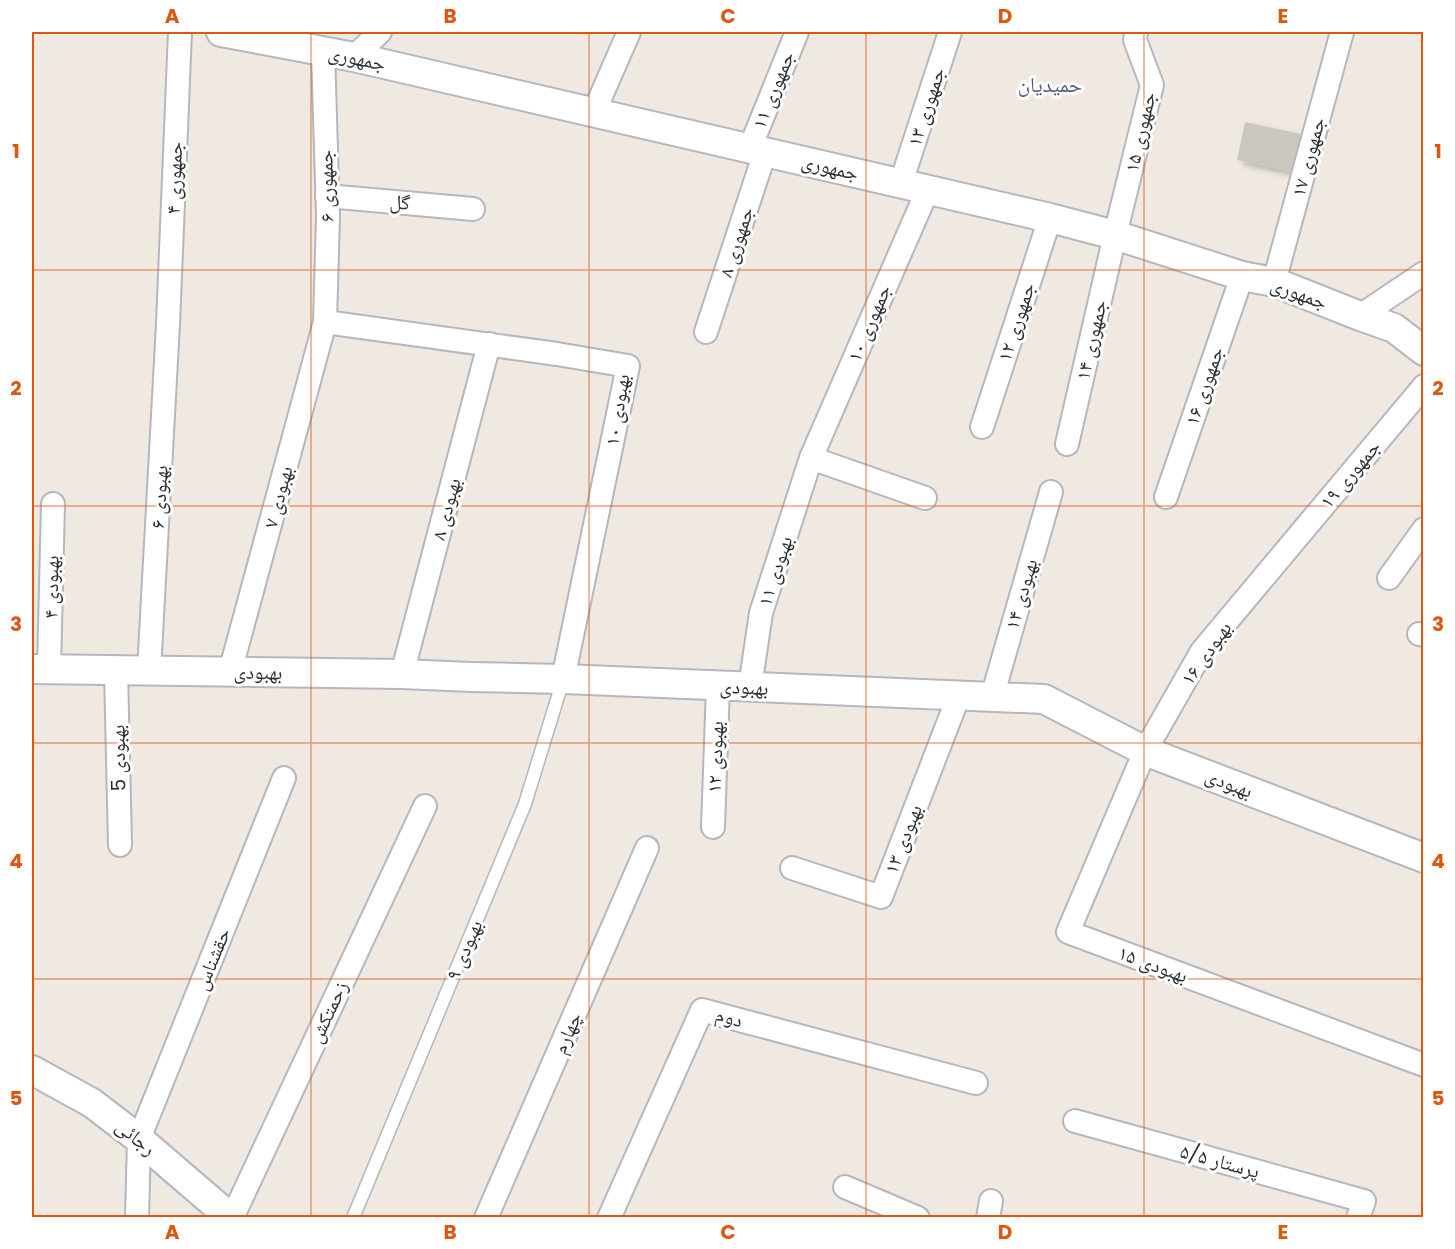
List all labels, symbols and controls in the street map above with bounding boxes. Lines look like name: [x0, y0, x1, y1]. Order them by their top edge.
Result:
text: A: [165, 2, 180, 30]
text: B: [443, 2, 457, 30]
text: C: [720, 2, 736, 30]
text: D: [998, 2, 1012, 30]
text: E: [1278, 2, 1288, 30]
street label: جمهوری: [326, 38, 389, 78]
street label: جمهوری ۱۱: [745, 47, 801, 133]
street label: جمهوری ۱۳: [900, 64, 952, 150]
district label: حمیدیان: [1018, 70, 1082, 99]
street label: جمهوری ۱۵: [1117, 89, 1163, 175]
street label: جمهوری ۱۷: [1284, 114, 1332, 200]
text: 1: [12, 137, 20, 165]
text: 1: [1434, 137, 1442, 165]
street label: جمهوری ۴: [159, 141, 189, 215]
street label: جمهوری: [799, 147, 862, 187]
street label: جمهوری ۶: [311, 149, 341, 222]
street label: گل: [389, 187, 411, 217]
street label: جمهوری ۸: [712, 203, 761, 281]
street label: جمهوری: [1267, 270, 1331, 316]
street label: جمهوری ۱۲: [990, 279, 1042, 365]
street label: جمهوری ۱۰: [840, 280, 898, 366]
street label: جمهوری ۱۴: [1068, 297, 1114, 383]
street label: جمهوری ۱۶: [1178, 343, 1231, 429]
street label: بهبودی ۱۰: [598, 372, 636, 448]
text: 2: [10, 374, 22, 402]
text: 2: [1432, 374, 1444, 402]
street label: جمهوری ۱۹: [1313, 434, 1387, 514]
street label: بهبودی ۷: [256, 463, 300, 531]
street label: بهبودی ۶: [143, 465, 175, 529]
street label: بهبودی ۸: [424, 475, 468, 543]
street label: بهبودی ۱۱: [751, 532, 799, 610]
street label: بهبودی ۴: [36, 555, 66, 619]
street label: بهبودی ۱۴: [998, 555, 1044, 633]
text: 3: [10, 610, 22, 638]
text: 3: [1432, 610, 1444, 638]
street label: بهبودی ۱۶: [1174, 615, 1238, 691]
street label: بهبودی: [233, 658, 283, 686]
street label: بهبودی: [719, 672, 769, 702]
street label: بهبودی ۱۲: [700, 720, 730, 794]
street label: بهبودی 5: [103, 724, 133, 792]
street label: بهبودی: [1201, 761, 1257, 805]
street label: بهبودی ۱۳: [877, 800, 929, 878]
text: 4: [9, 847, 23, 875]
text: 4: [1431, 847, 1445, 875]
street label: بهبودی ۹: [439, 915, 489, 985]
street label: حقشناس: [187, 923, 237, 994]
street label: بهبودی ۱۵: [1114, 938, 1192, 990]
street label: زحمتکش: [301, 976, 355, 1048]
street label: دوم: [712, 1000, 746, 1034]
street label: چهارم: [545, 1007, 589, 1058]
text: 5: [10, 1084, 23, 1112]
text: 5: [1432, 1084, 1445, 1112]
street label: رجائی: [110, 1112, 162, 1162]
street label: پرستار ۵/۵: [1177, 1137, 1263, 1185]
text: A: [165, 1218, 180, 1246]
text: B: [443, 1218, 457, 1246]
text: C: [720, 1218, 736, 1246]
text: D: [998, 1218, 1012, 1246]
text: E: [1278, 1218, 1288, 1246]

